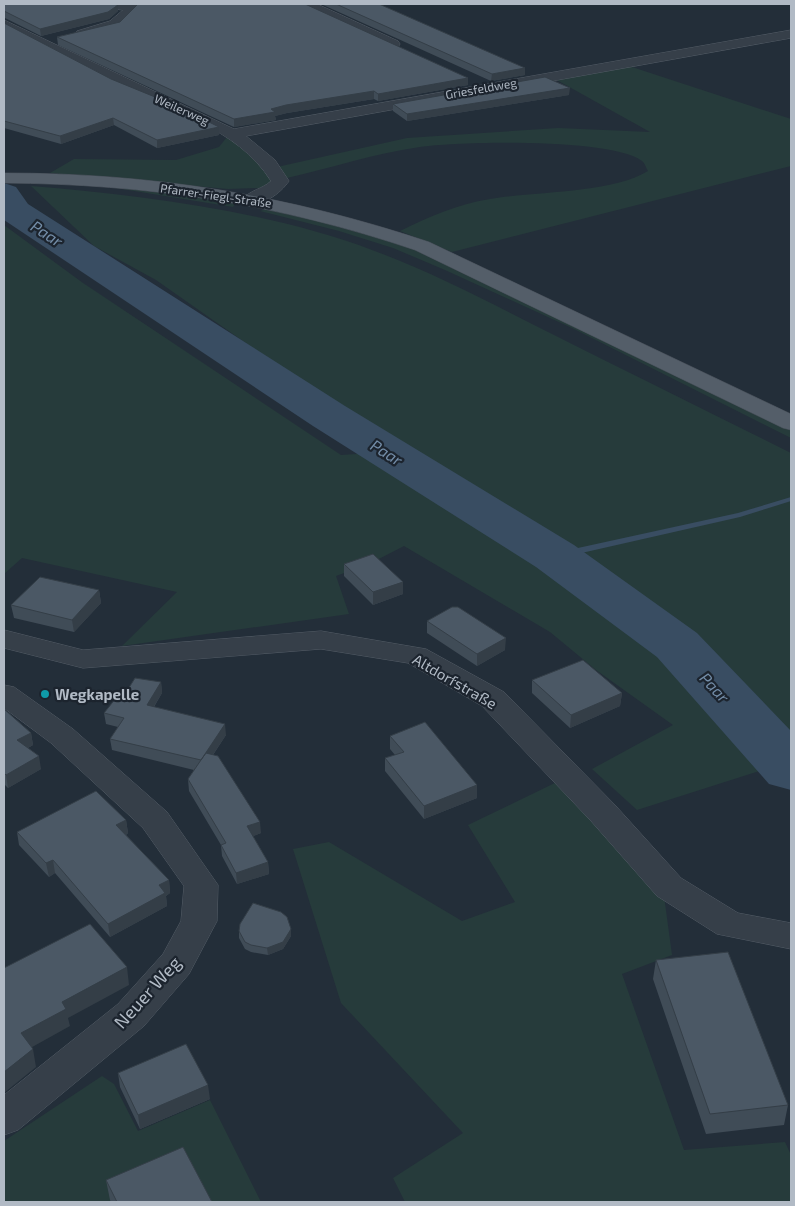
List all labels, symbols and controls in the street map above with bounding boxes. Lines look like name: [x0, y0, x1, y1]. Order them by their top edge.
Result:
street label: Griesfeldweg: [444, 75, 518, 101]
street label: Weilerweg: [152, 91, 212, 127]
street label: Pfarrer-Fiegl-Straße: [160, 180, 272, 210]
water label: Paar: [28, 216, 67, 251]
water label: Paar: [368, 435, 407, 469]
street label: Altdorfstraße: [410, 650, 500, 712]
water label: Paar: [696, 668, 734, 706]
place label: Wegkapelle: [55, 685, 139, 703]
marker: Wegkapelle: [39, 688, 51, 700]
street label: Neuer Weg: [109, 951, 185, 1033]

